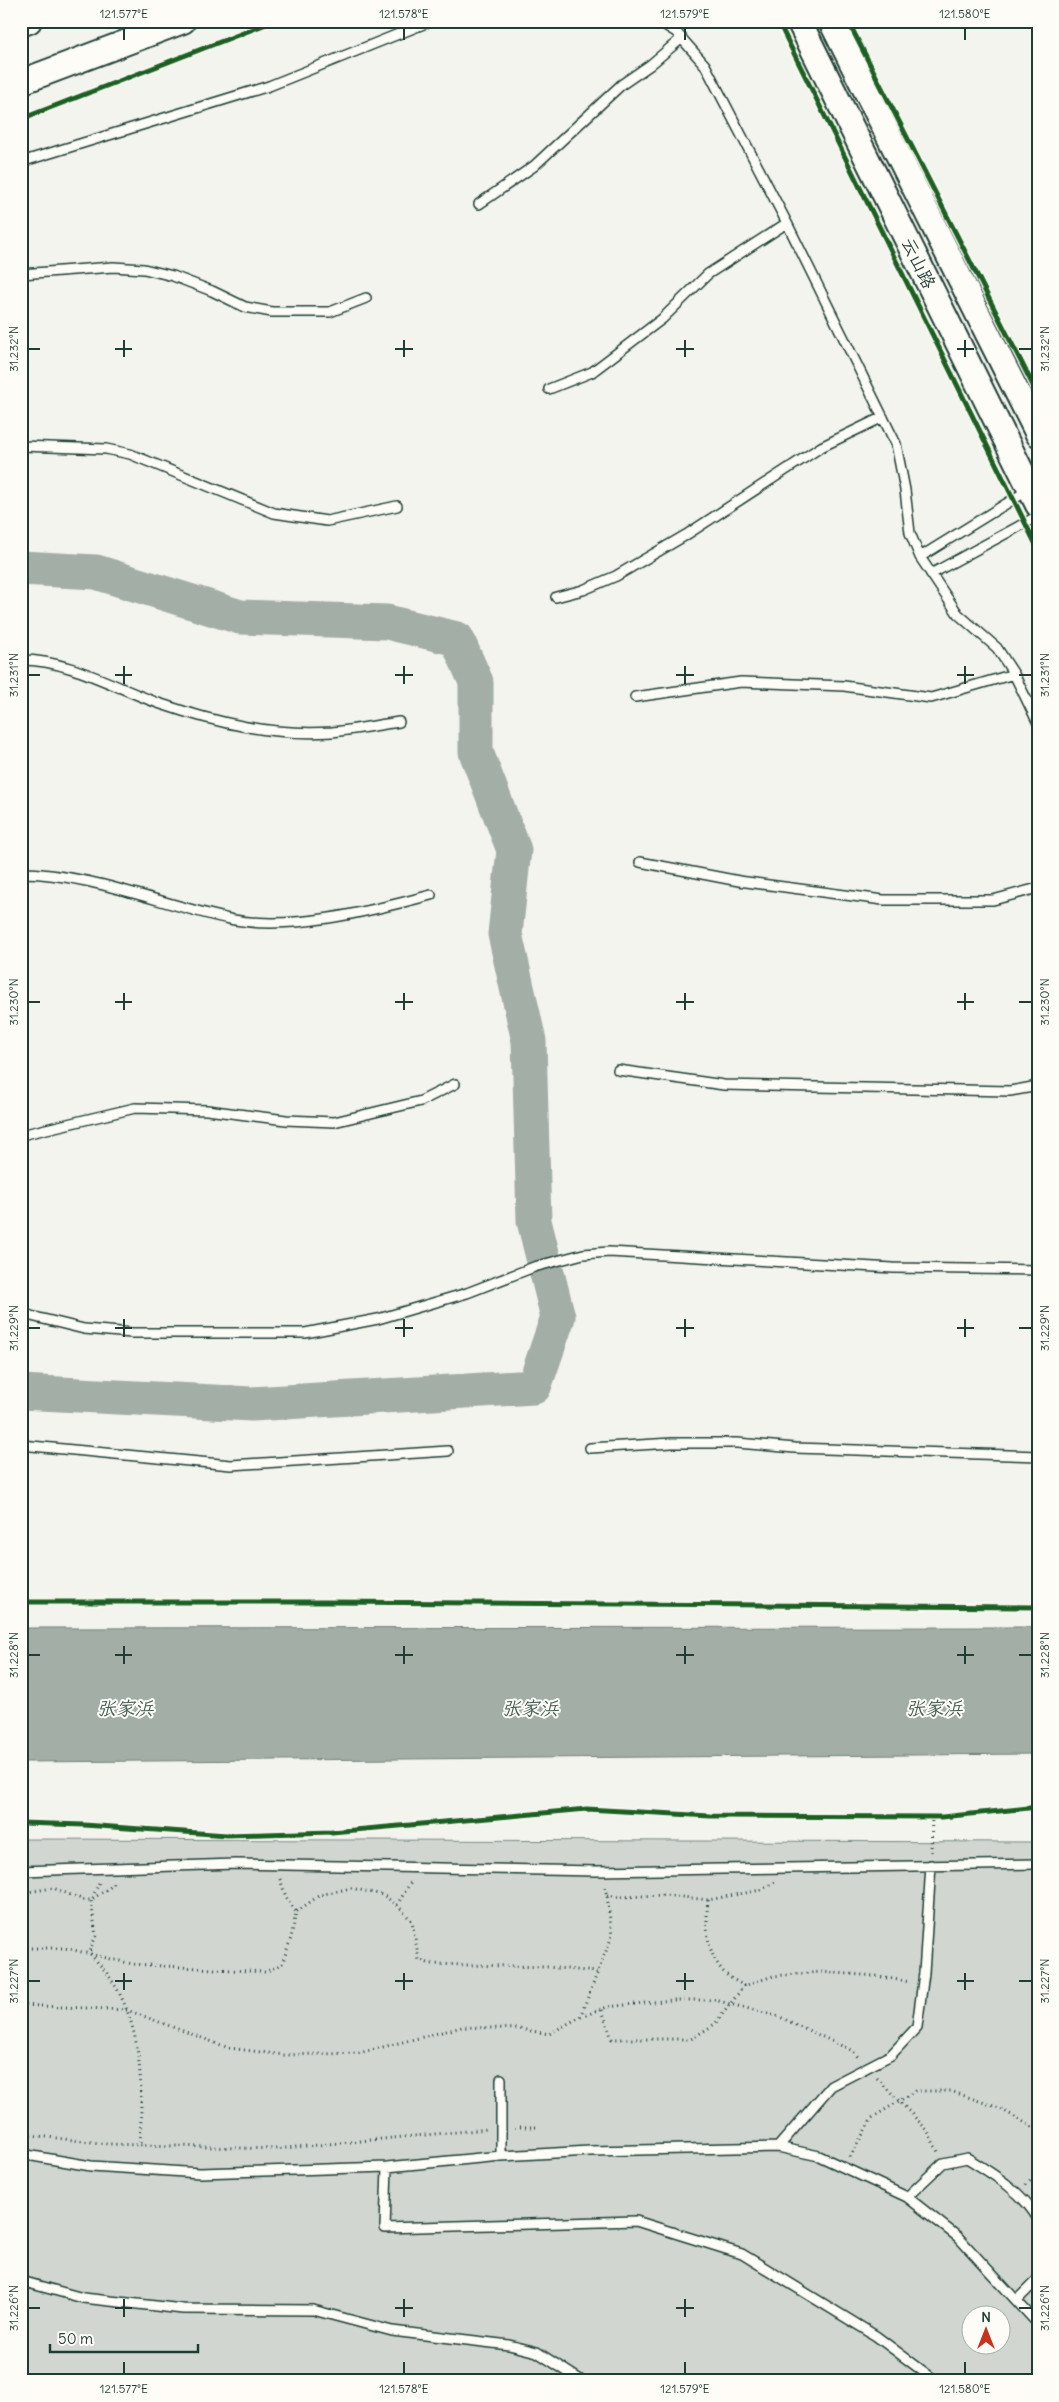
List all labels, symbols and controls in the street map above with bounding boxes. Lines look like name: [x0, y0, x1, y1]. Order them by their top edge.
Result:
text: 121.577°E: [100, 6, 148, 21]
text: 121.578°E: [379, 6, 429, 21]
text: 121.579°E: [660, 6, 710, 21]
text: 121.580°E: [939, 6, 991, 21]
street label: 云山路: [897, 234, 941, 292]
text: 31.232°N: [6, 326, 21, 372]
text: 31.232°N: [1037, 326, 1052, 372]
text: 31.231°N: [6, 653, 21, 697]
text: 31.231°N: [1037, 653, 1052, 697]
text: 31.230°N: [6, 978, 21, 1026]
text: 31.230°N: [1037, 978, 1052, 1026]
text: 31.229°N: [6, 1305, 21, 1351]
text: 31.229°N: [1037, 1305, 1052, 1351]
text: 31.228°N: [6, 1632, 21, 1678]
text: 31.228°N: [1037, 1632, 1052, 1678]
water label: 张家浜: [96, 1696, 154, 1720]
water label: 张家浜: [501, 1696, 559, 1720]
water label: 张家浜: [905, 1696, 963, 1720]
text: 31.227°N: [6, 1958, 21, 2004]
text: 31.227°N: [1037, 1958, 1052, 2004]
text: 31.226°N: [6, 2285, 21, 2331]
text: 31.226°N: [1037, 2285, 1052, 2331]
north arrow: [962, 2304, 1012, 2354]
text: N: [981, 2308, 991, 2326]
scale bar: [50, 2322, 198, 2354]
text: 50 m: [58, 2329, 93, 2348]
text: 121.577°E: [100, 2381, 148, 2396]
text: 121.578°E: [379, 2381, 429, 2396]
text: 121.579°E: [660, 2381, 710, 2396]
text: 121.580°E: [939, 2381, 991, 2396]

